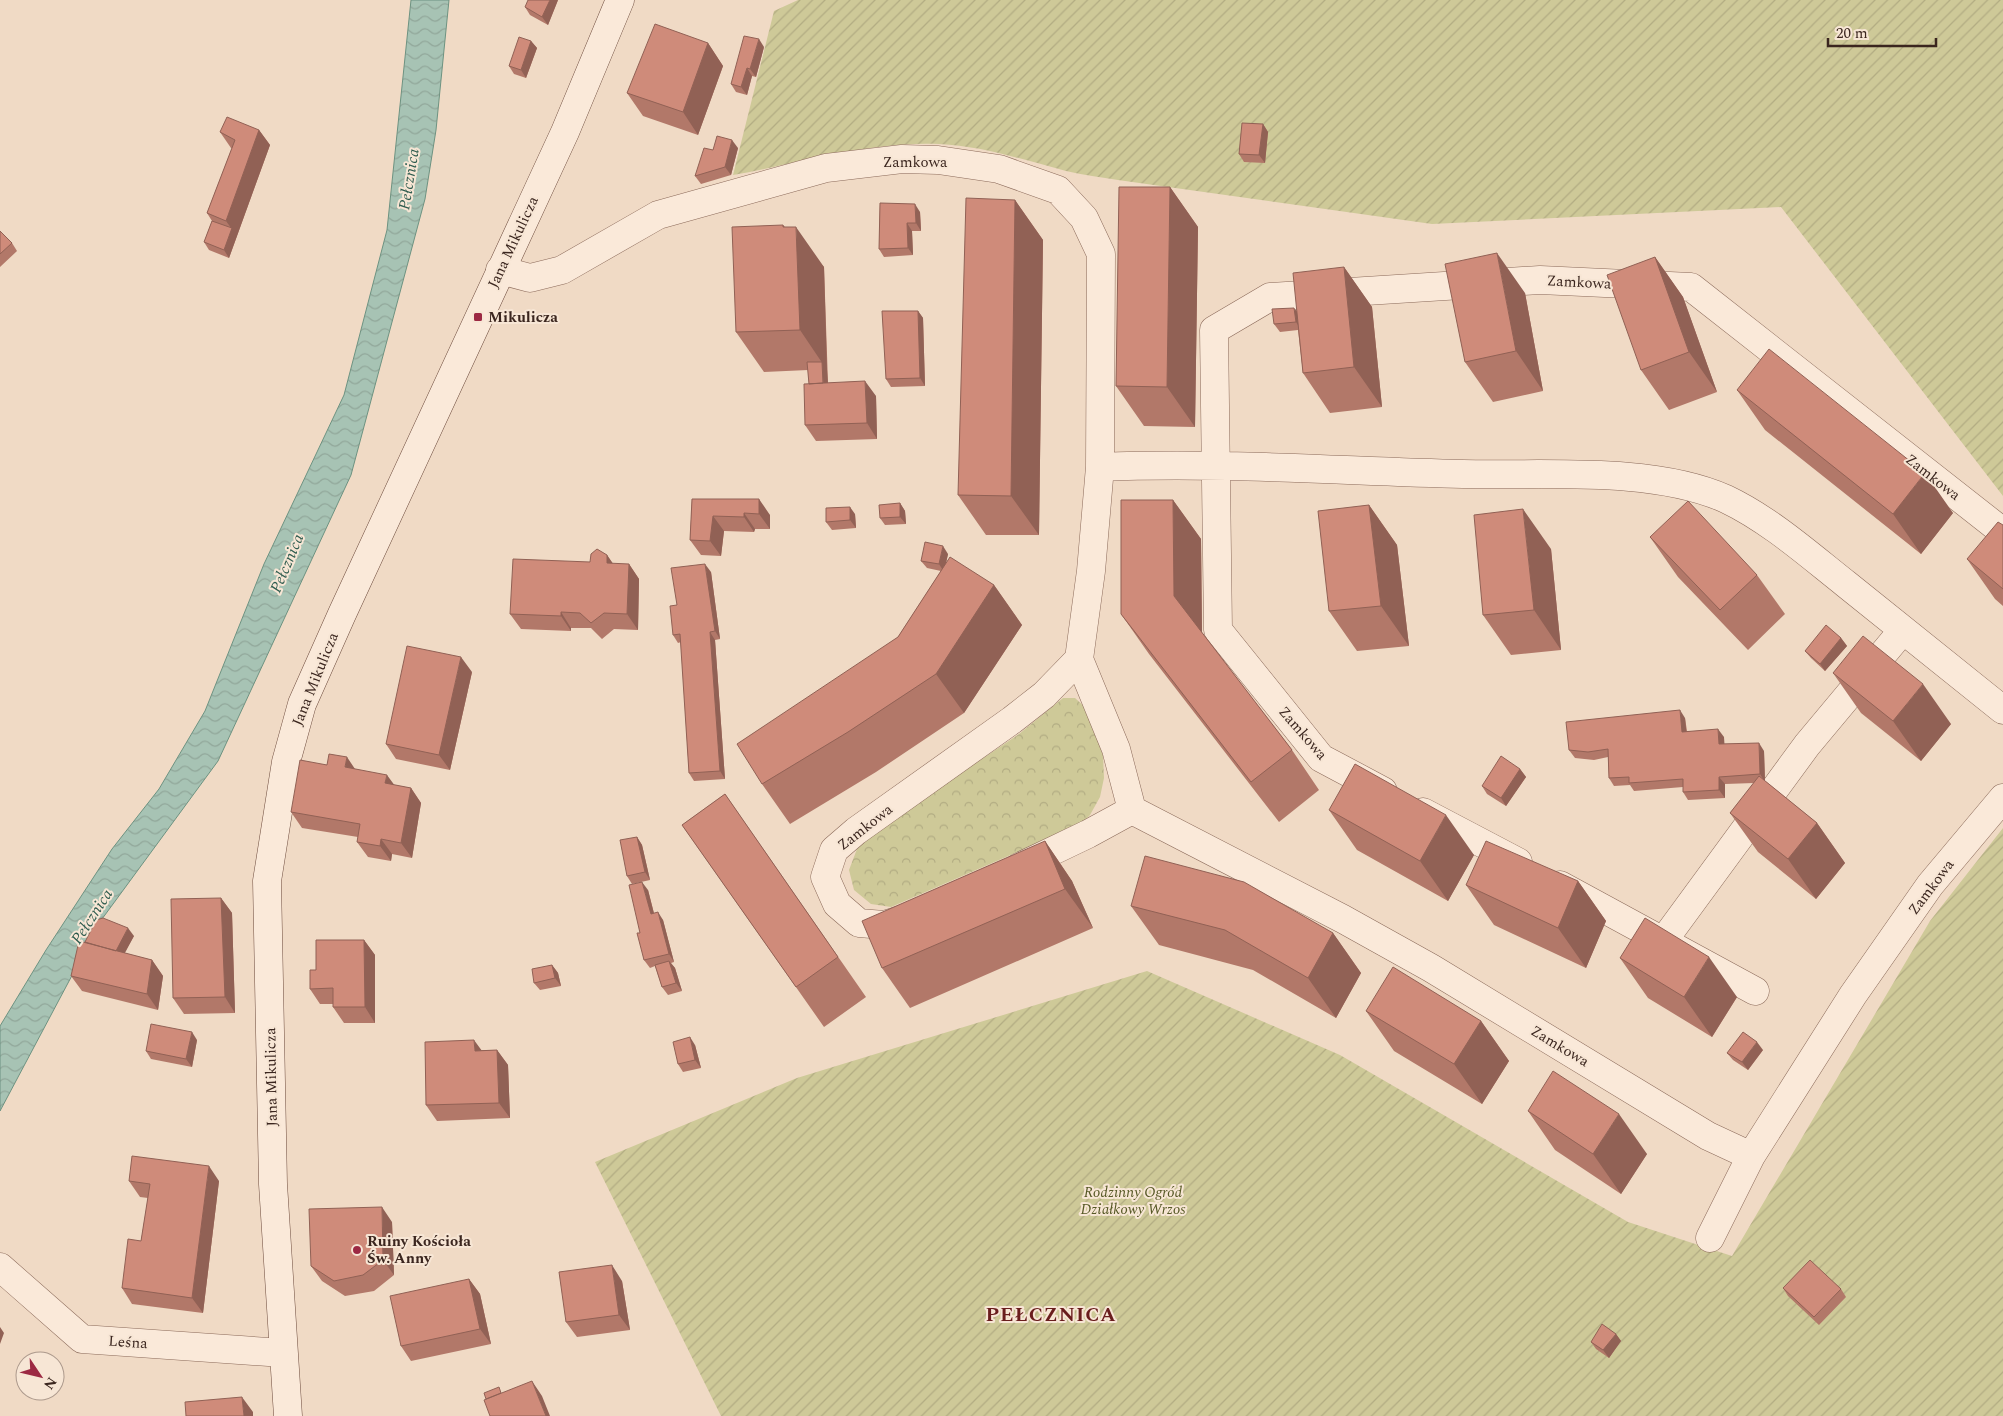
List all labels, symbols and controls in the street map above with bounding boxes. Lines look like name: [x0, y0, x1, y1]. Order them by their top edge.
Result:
scale bar: [1828, 15, 1936, 47]
text: 20 m: [1836, 22, 1868, 45]
water label: Pełcznica: [392, 147, 426, 212]
street label: Zamkowa: [883, 151, 948, 174]
street label: Jana Mikulicza: [482, 192, 545, 292]
street label: Zamkowa: [1546, 269, 1613, 296]
place label: Mikulicza: [488, 306, 558, 329]
marker: Mikulicza: [472, 311, 484, 323]
street label: Zamkowa: [1900, 448, 1966, 507]
water label: Pełcznica: [264, 530, 310, 597]
street label: Jana Mikulicza: [286, 628, 345, 729]
street label: Zamkowa: [1273, 701, 1333, 766]
street label: Zamkowa: [833, 798, 898, 856]
street label: Zamkowa: [1903, 854, 1960, 920]
water label: Pełcznica: [65, 884, 119, 949]
street label: Zamkowa: [1526, 1020, 1594, 1073]
street label: Jana Mikulicza: [259, 1027, 284, 1127]
park label: Rodzinny Ogród Działkowy Wrzos: [1080, 1181, 1186, 1221]
place label: Ruiny Kościoła Św. Anny: [367, 1230, 471, 1270]
marker: Ruiny Kościoła Św. Anny: [351, 1244, 363, 1256]
district label: PEŁCZNICA: [985, 1300, 1117, 1330]
street label: Leśna: [108, 1330, 149, 1355]
north arrow: [15, 1351, 65, 1401]
text: N: [38, 1372, 62, 1394]

